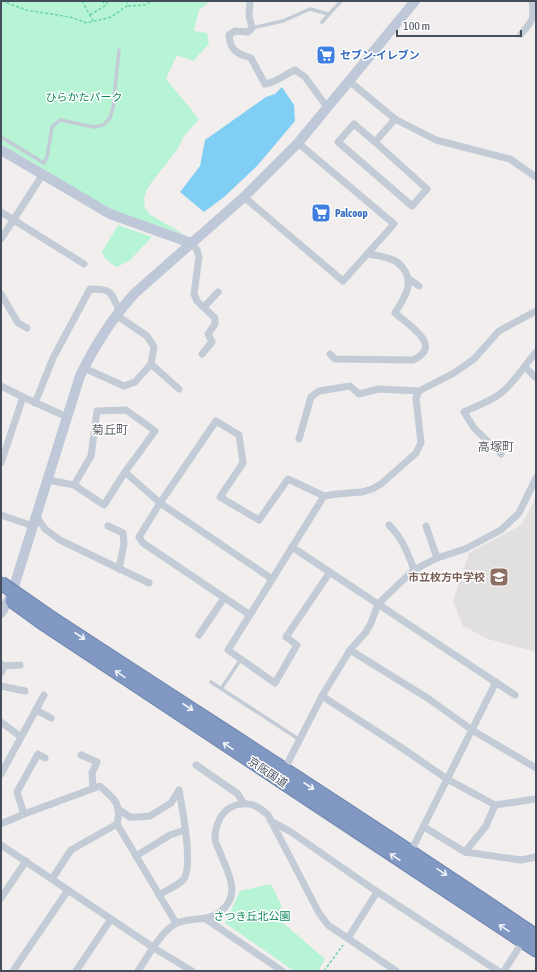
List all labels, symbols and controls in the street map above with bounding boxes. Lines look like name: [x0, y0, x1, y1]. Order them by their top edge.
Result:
scale bar: [397, 12, 521, 38]
text: 100 m: [403, 19, 430, 33]
supermarket icon: セブン-イレブン: [315, 44, 337, 66]
place label: セブン-イレブン: [340, 49, 420, 61]
park label: ひらかたパーク: [46, 91, 123, 103]
supermarket icon: Palcoop: [310, 202, 332, 224]
place label: Palcoop: [335, 207, 368, 219]
district label: 菊丘町: [92, 423, 128, 437]
district label: 高塚町: [478, 440, 514, 454]
school or university icon: 市立枚方中学校: [488, 566, 510, 588]
place label: 市立枚方中学校: [408, 571, 485, 583]
one-way arrow: [74, 632, 85, 640]
one-way arrow: [114, 670, 126, 678]
one-way arrow: [182, 704, 194, 712]
one-way arrow: [223, 742, 234, 750]
street label: 京阪国道: [246, 755, 290, 789]
one-way arrow: [303, 782, 314, 790]
one-way arrow: [389, 852, 401, 860]
one-way arrow: [436, 868, 447, 876]
park label: さつき丘北公園: [214, 910, 291, 922]
one-way arrow: [498, 924, 509, 932]

